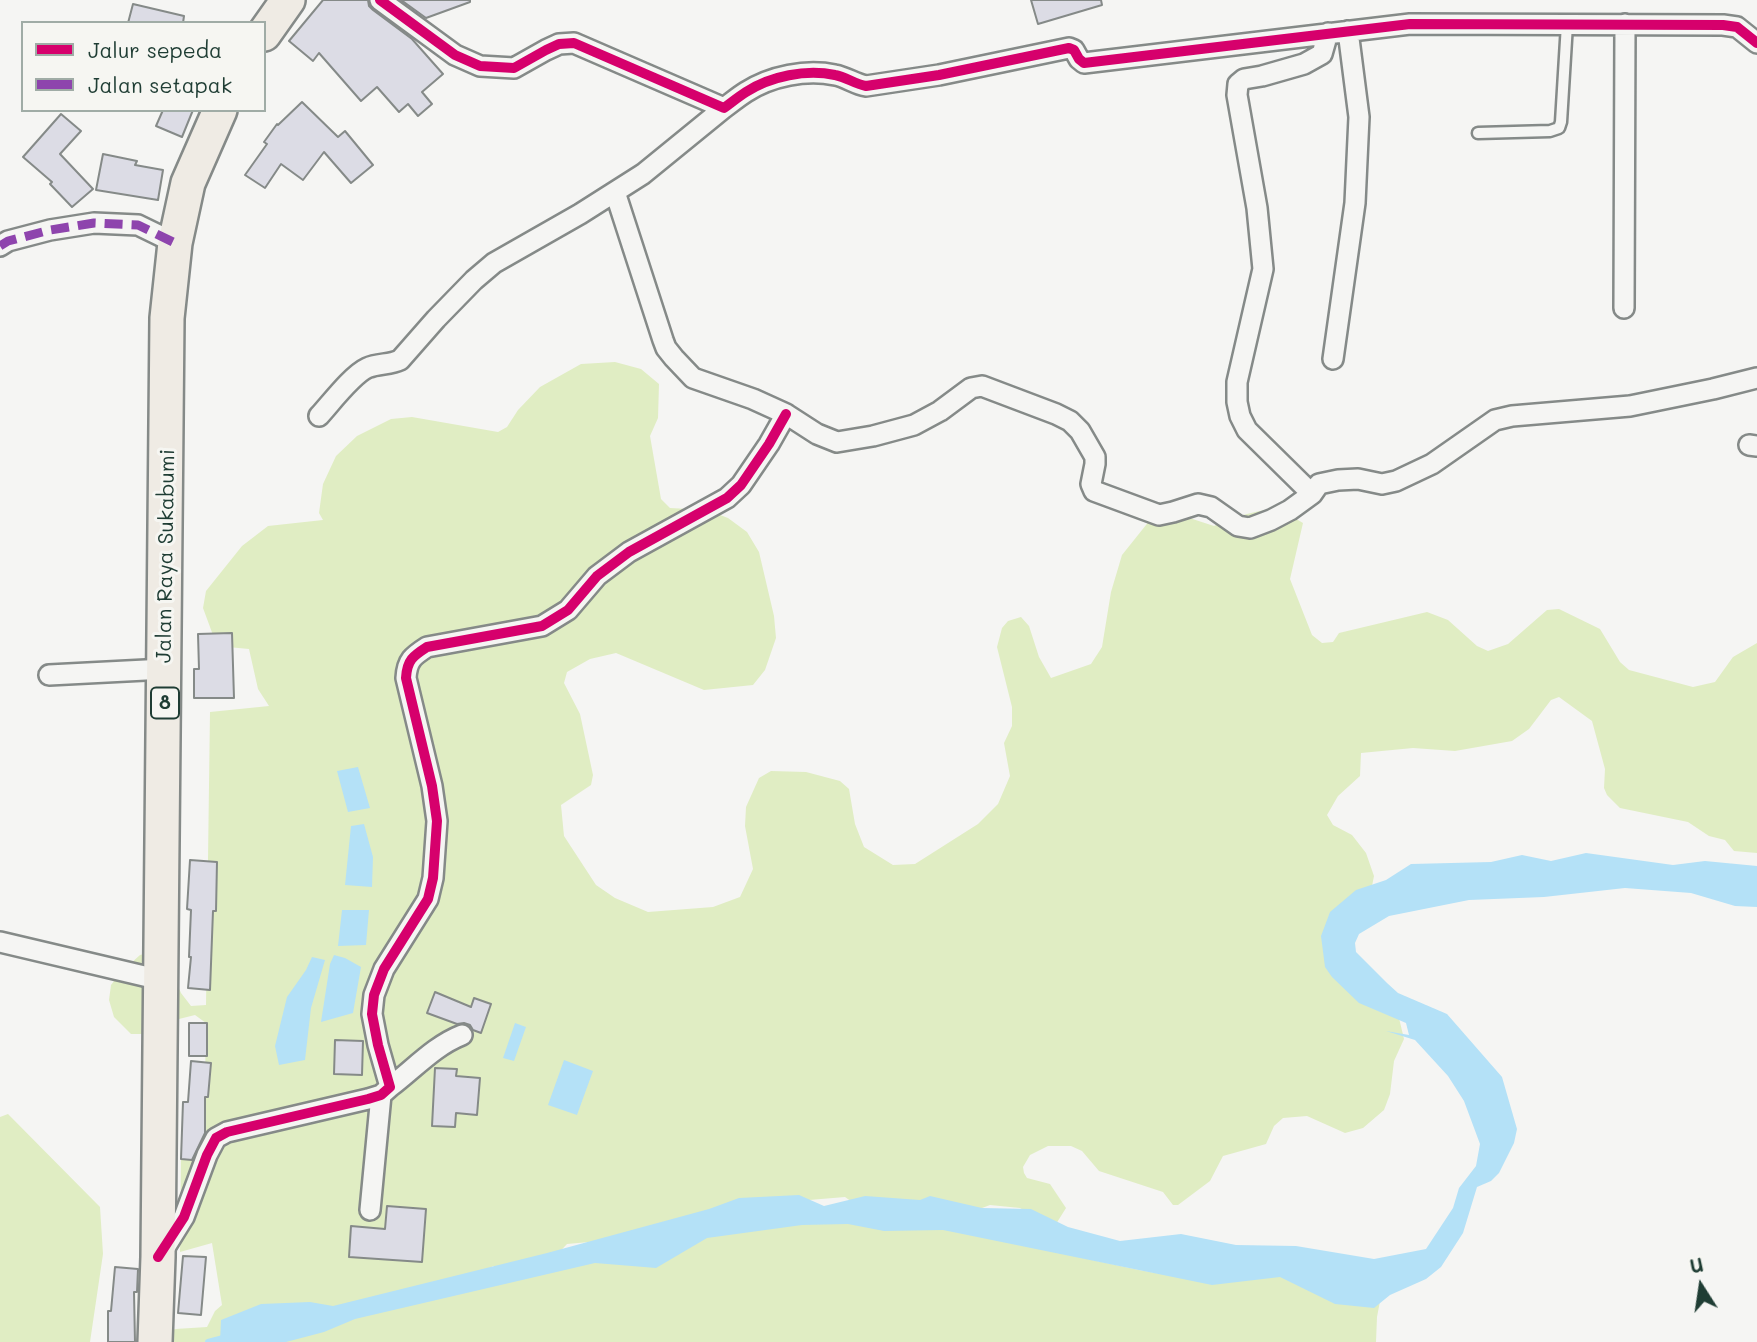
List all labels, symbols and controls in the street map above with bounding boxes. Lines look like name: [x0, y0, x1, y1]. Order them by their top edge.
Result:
legend: [21, 21, 266, 112]
text: Jalur sepeda: [88, 36, 222, 63]
text: Jalan setapak: [88, 71, 232, 98]
street label: Jalan Raya Sukabumi: [152, 449, 180, 663]
road number: 8: [151, 688, 179, 718]
north arrow: [1666, 1251, 1736, 1321]
text: U: [1687, 1251, 1706, 1279]

